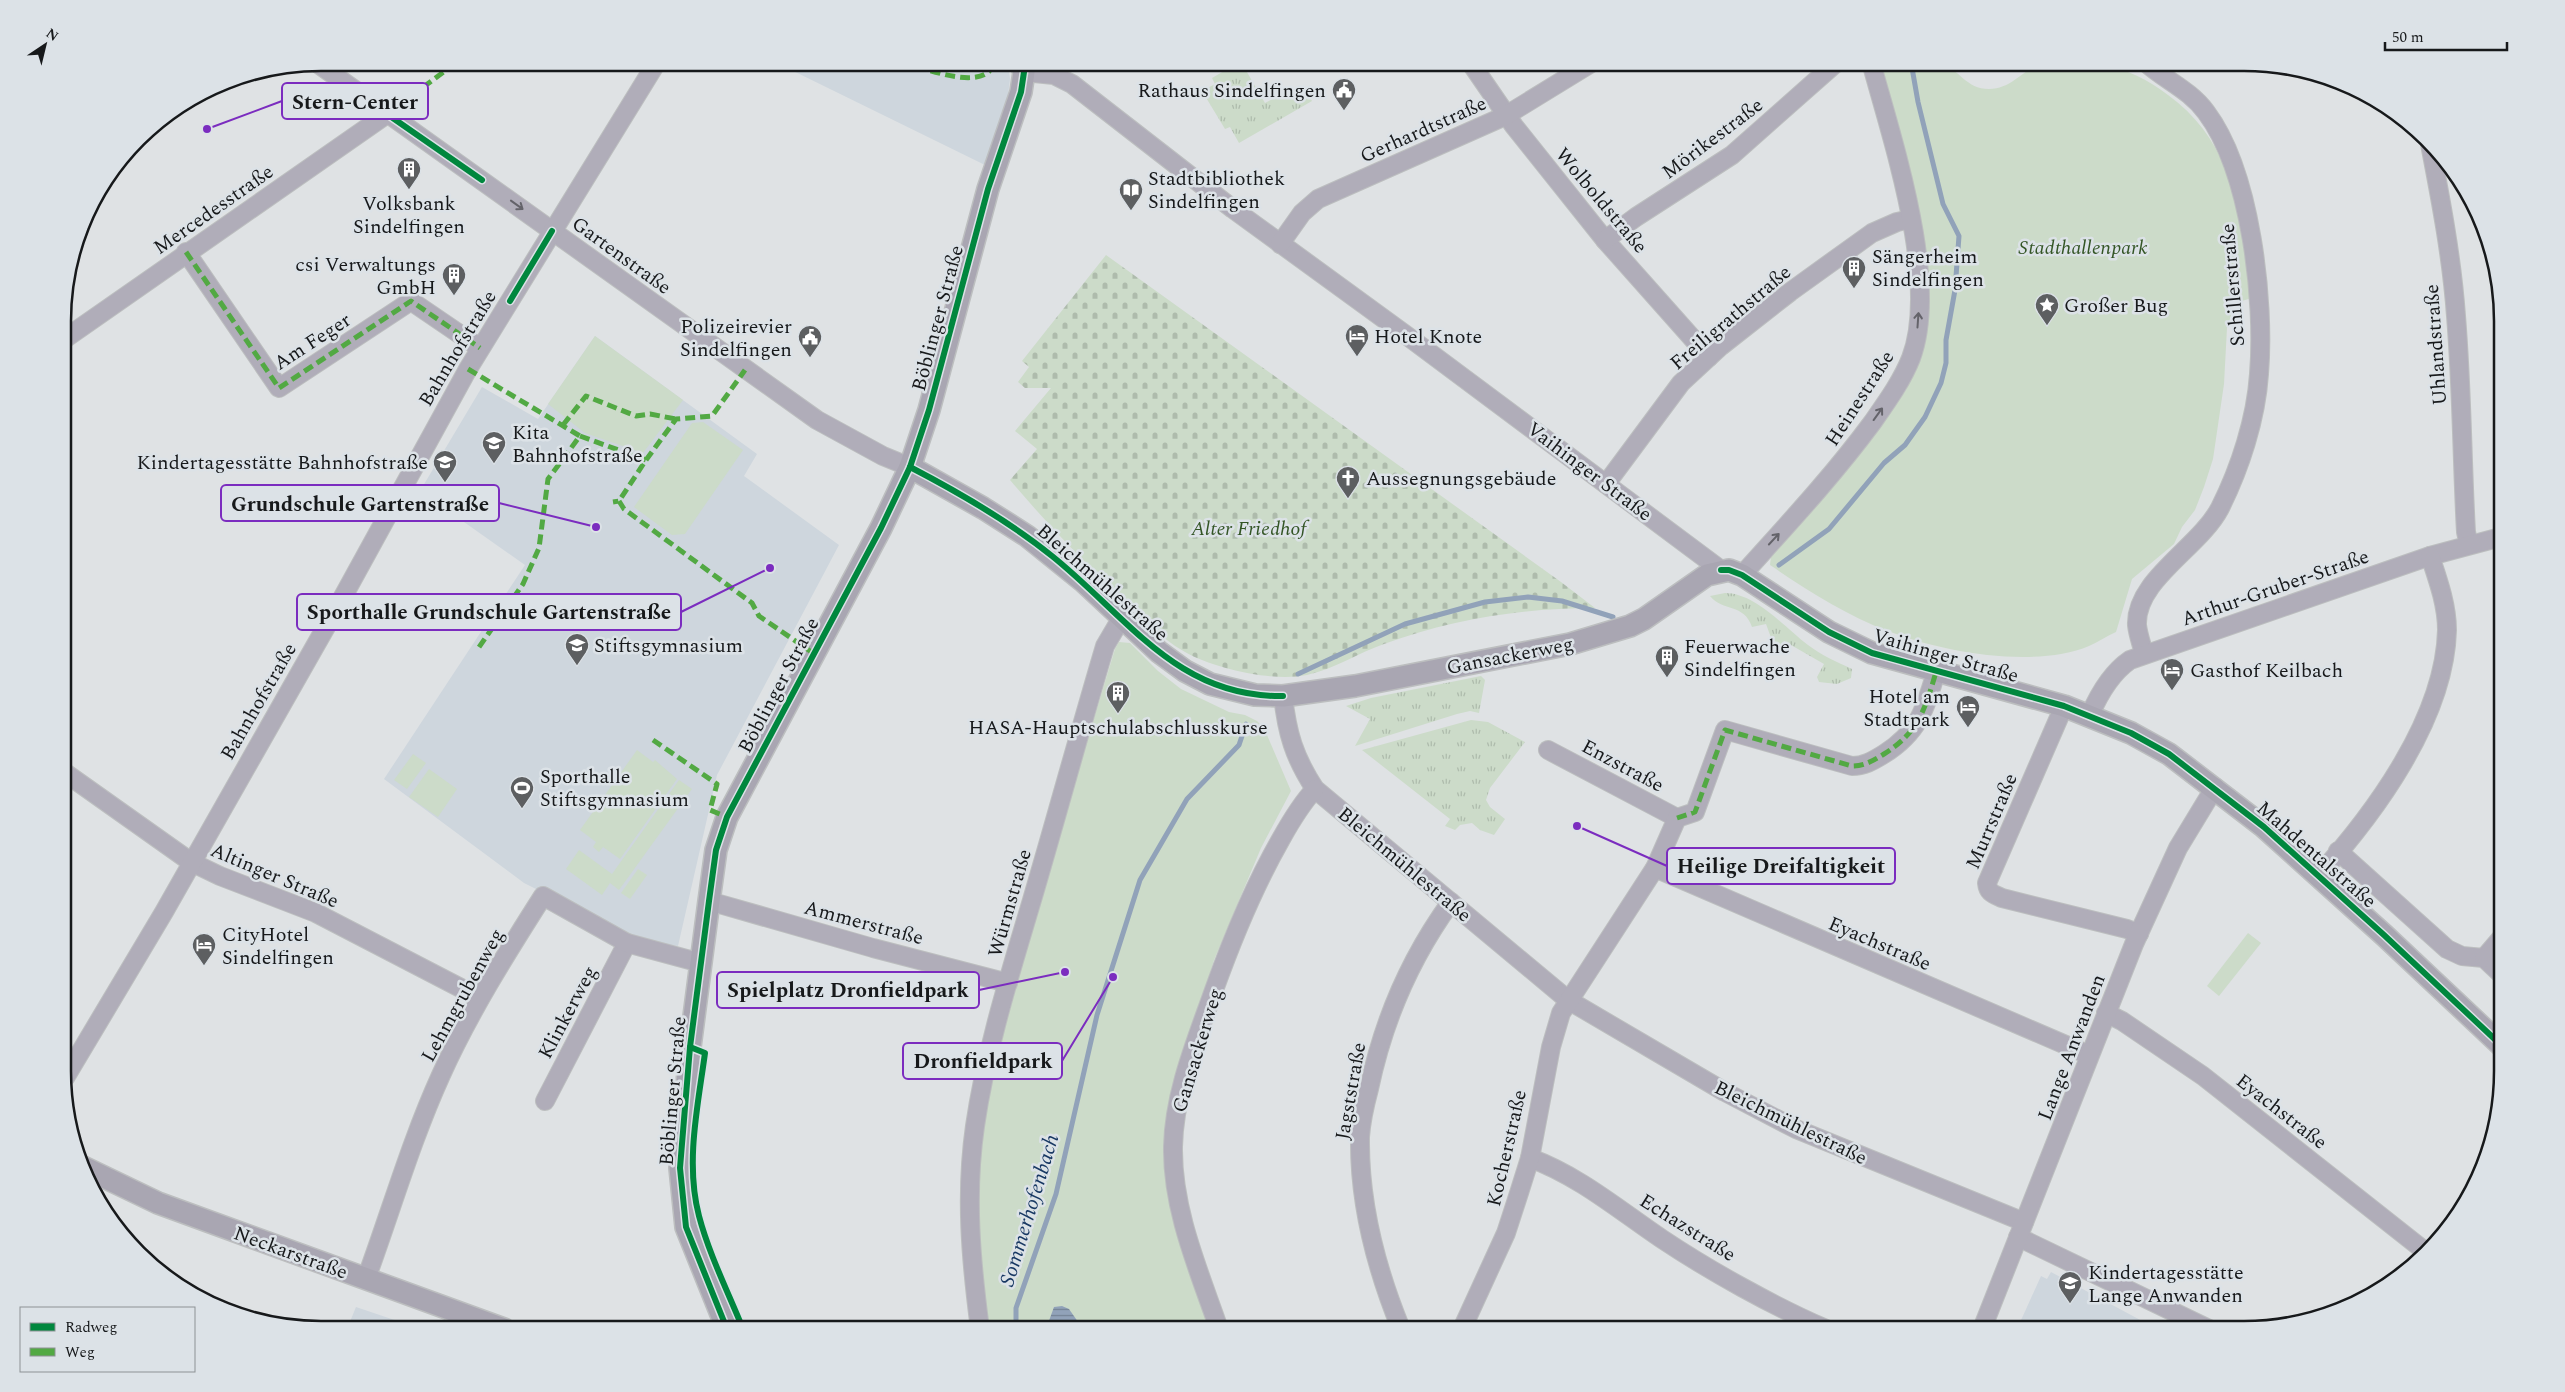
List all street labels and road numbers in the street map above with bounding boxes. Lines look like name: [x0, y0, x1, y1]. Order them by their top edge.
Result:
street label: Gerhardtstraße: [1355, 89, 1492, 171]
street label: Mörikestraße: [1656, 91, 1770, 187]
street label: Wolboldstraße: [1548, 141, 1655, 260]
street label: Mercedesstraße: [147, 157, 280, 262]
street label: Gartenstraße: [565, 209, 678, 302]
street label: Schillerstraße: [2213, 222, 2253, 348]
street label: Böblinger Straße: [904, 242, 972, 395]
street label: Freiligrathstraße: [1663, 258, 1798, 378]
street label: Uhlandstraße: [2417, 283, 2455, 407]
street label: Bahnhofstraße: [411, 285, 504, 412]
street label: Am Feger: [268, 306, 357, 378]
street label: Heinestraße: [1818, 345, 1902, 452]
street label: Vaihinger Straße: [1520, 415, 1658, 529]
street label: Bleichmühlestraße: [1029, 517, 1175, 649]
street label: Arthur-Gruber-Straße: [2177, 542, 2373, 634]
street label: Böblinger Straße: [730, 612, 827, 759]
street label: Vaihinger Straße: [1869, 621, 2022, 691]
street label: Gansackerweg: [1444, 629, 1576, 683]
street label: Bahnhofstraße: [213, 637, 305, 766]
street label: Enzstraße: [1576, 732, 1669, 800]
street label: Murrstraße: [1958, 769, 2026, 874]
street label: Mahdentalstraße: [2250, 794, 2383, 916]
street label: Bleichmühlestraße: [1331, 800, 1478, 930]
street label: Altinger Straße: [206, 835, 343, 916]
street label: Würmstraße: [980, 846, 1040, 961]
street label: Ammerstraße: [801, 893, 927, 953]
street label: Eyachstraße: [1824, 909, 1936, 979]
street label: Lehmgrubenweg: [414, 923, 512, 1068]
street label: Klinkerweg: [531, 960, 605, 1064]
street label: Lange Anwanden: [2030, 970, 2114, 1125]
street label: Gansackerweg: [1165, 984, 1231, 1116]
street label: Böblinger Straße: [652, 1015, 694, 1167]
street label: Jagststraße: [1328, 1040, 1374, 1142]
street label: Eyachstraße: [2229, 1066, 2334, 1157]
street label: Bleichmühlestraße: [1709, 1073, 1872, 1173]
street label: Kocherstraße: [1479, 1087, 1535, 1210]
street label: Echazstraße: [1633, 1186, 1742, 1269]
street label: Neckarstraße: [230, 1218, 352, 1287]

